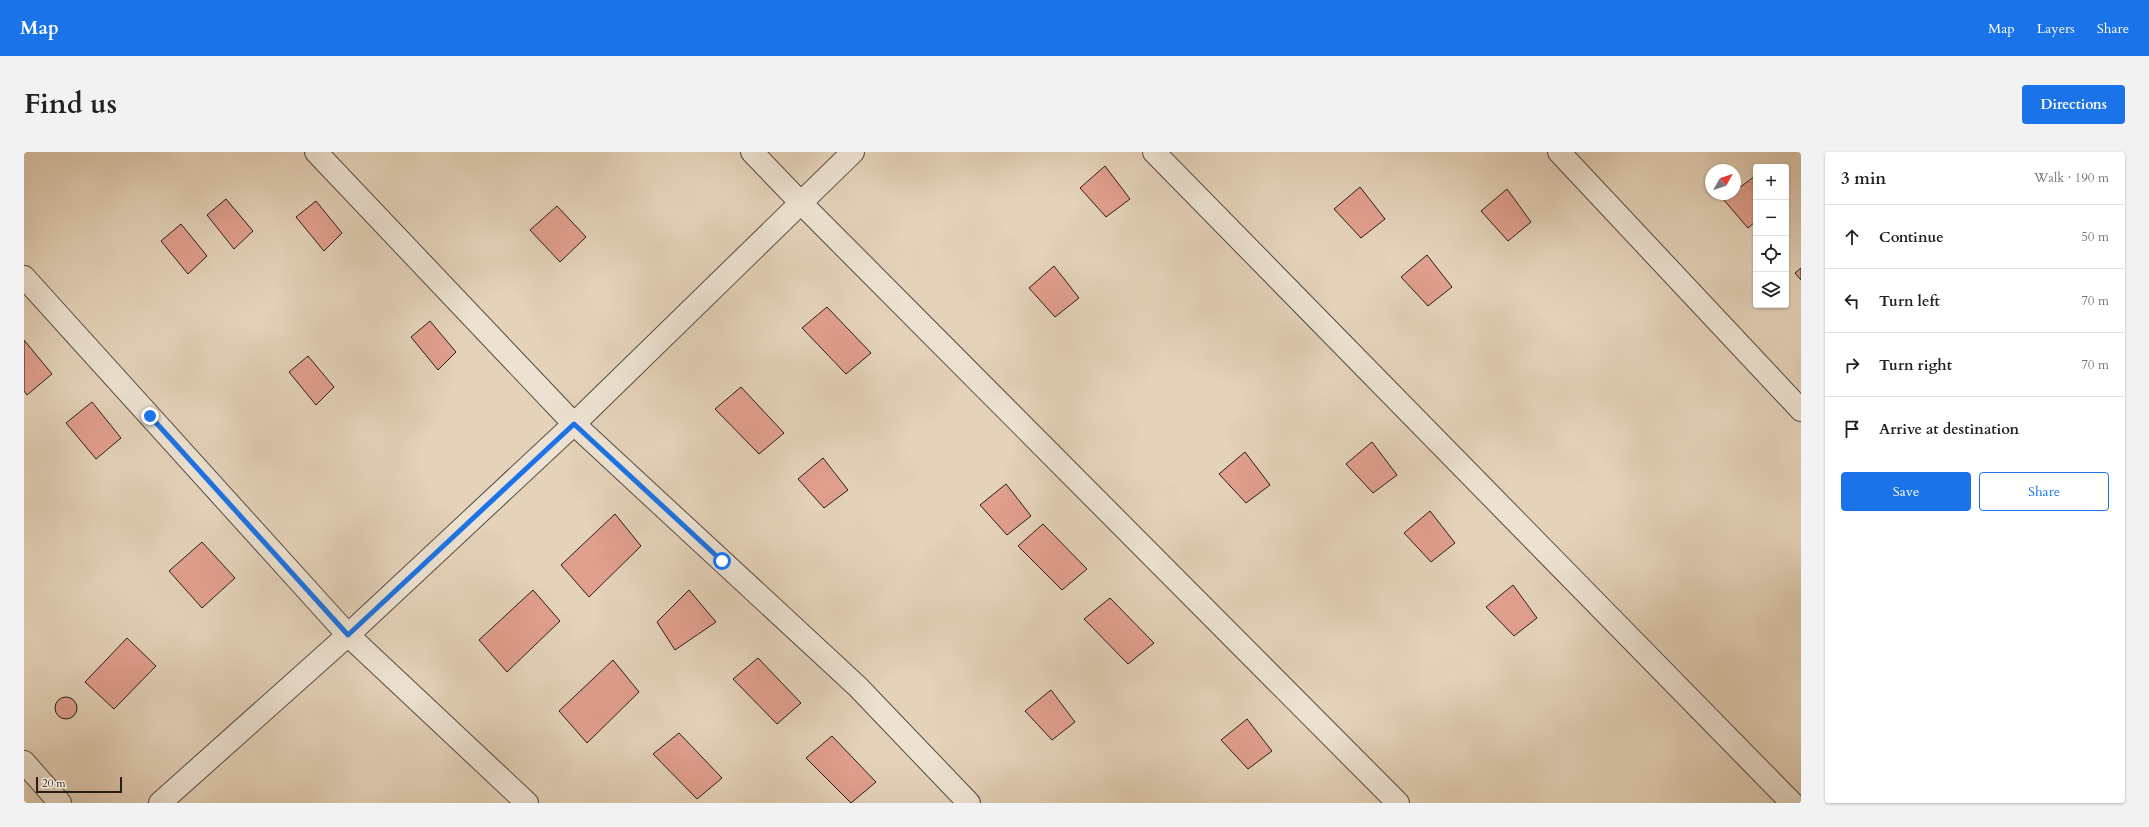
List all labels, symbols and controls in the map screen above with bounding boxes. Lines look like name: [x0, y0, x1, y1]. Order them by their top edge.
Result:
text: Map: [20, 15, 59, 41]
text: Map: [1988, 19, 2015, 38]
text: Layers: [2037, 19, 2075, 38]
text: Share: [2097, 19, 2129, 38]
text: Find us: [24, 85, 117, 123]
button: Directions: [2022, 85, 2125, 124]
north arrow: [1705, 164, 1741, 200]
map controls: [1753, 164, 1789, 308]
button: +: [1753, 164, 1789, 200]
text: 3 min: [1841, 167, 1886, 190]
text: Walk · 190 m: [2034, 169, 2109, 187]
button: −: [1753, 200, 1789, 236]
icon: ahead: [1841, 226, 1863, 248]
text: Continue: [1879, 227, 1944, 247]
text: 50 m: [2081, 228, 2109, 246]
button: locate: [1753, 236, 1789, 272]
button: layers: [1753, 272, 1789, 308]
icon: left: [1841, 290, 1863, 312]
text: Turn left: [1879, 291, 1940, 311]
text: 70 m: [2081, 292, 2109, 310]
icon: right: [1841, 354, 1863, 376]
text: Turn right: [1879, 355, 1952, 375]
text: 70 m: [2081, 356, 2109, 374]
route end: [141, 407, 159, 425]
icon: arrive: [1841, 418, 1863, 440]
text: Arrive at destination: [1879, 419, 2019, 439]
button: Save: [1841, 472, 1971, 511]
button: Share: [1979, 472, 2109, 511]
route start: [713, 552, 731, 570]
scale bar: [36, 775, 122, 794]
text: 20 m: [42, 776, 66, 791]

